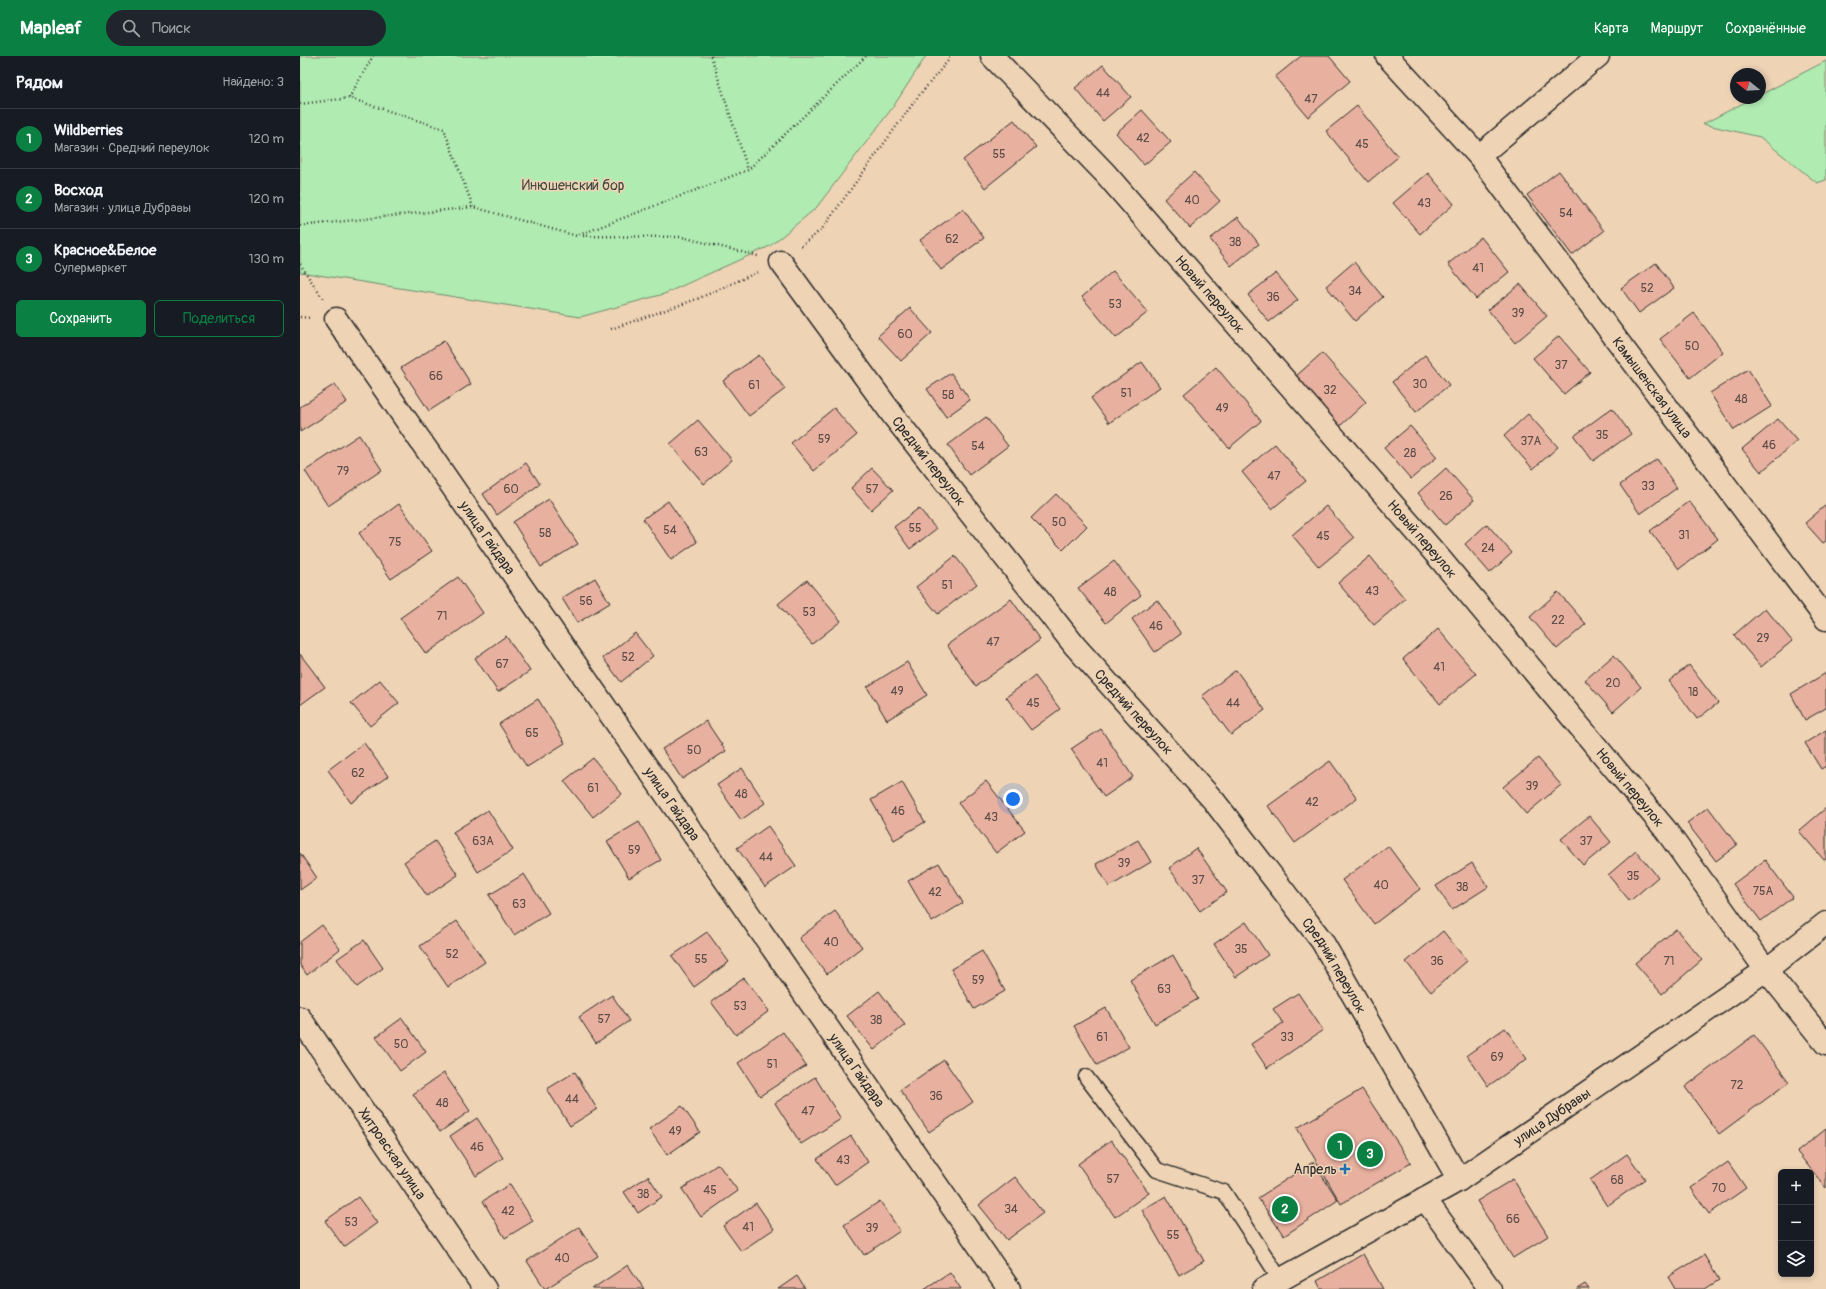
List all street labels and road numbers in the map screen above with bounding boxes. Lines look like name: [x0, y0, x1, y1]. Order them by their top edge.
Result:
street label: Новый переулок: [1171, 252, 1248, 337]
street label: Камышенская улица: [1609, 334, 1695, 442]
street label: Средний переулок: [888, 413, 969, 509]
street label: улица Гайдара: [455, 497, 519, 578]
street label: Новый переулок: [1384, 497, 1460, 582]
street label: Средний переулок: [1091, 666, 1176, 758]
street label: Новый переулок: [1592, 745, 1668, 831]
street label: улица Гайдара: [640, 763, 703, 844]
street label: Средний переулок: [1298, 914, 1370, 1017]
street label: улица Гайдара: [825, 1029, 888, 1110]
street label: улица Дубравы: [1510, 1085, 1594, 1150]
street label: Хитровская улица: [355, 1105, 429, 1203]

